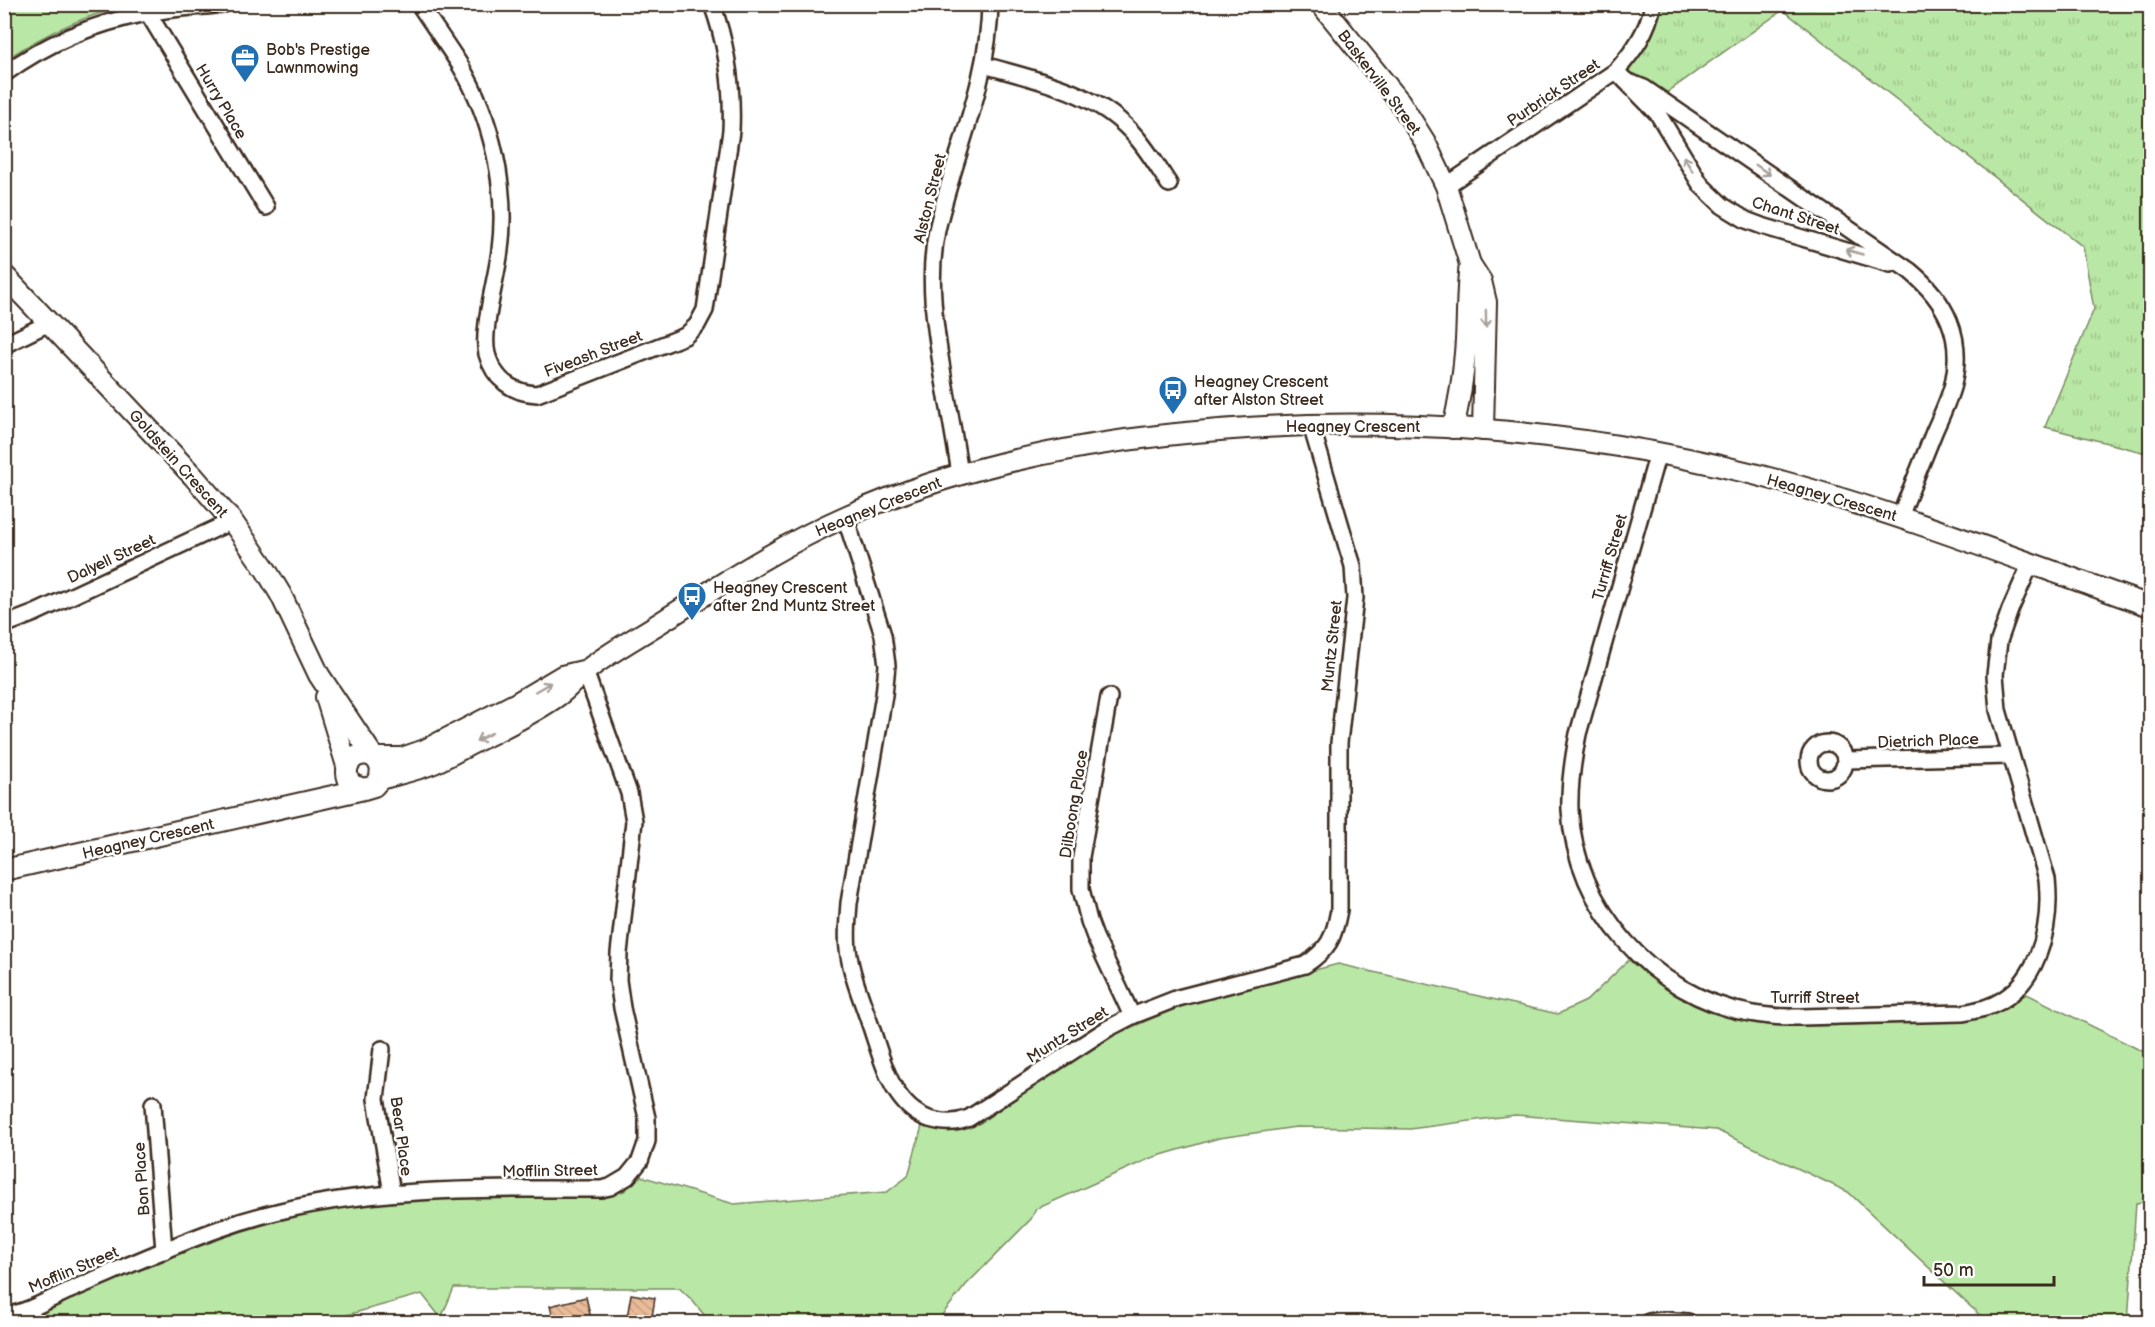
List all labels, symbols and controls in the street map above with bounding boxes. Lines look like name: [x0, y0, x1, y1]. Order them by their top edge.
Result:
street label: Baskerville Street: [1333, 27, 1425, 139]
place label: Bob's Prestige Lawnmowing: [266, 41, 370, 78]
office icon: Bob's Prestige Lawnmowing: [229, 42, 261, 84]
street label: Purbrick Street: [1504, 55, 1604, 131]
street label: Hurry Place: [191, 61, 251, 143]
street label: Alston Street: [910, 151, 951, 245]
one-way arrow: [1682, 156, 1694, 173]
one-way arrow: [1754, 163, 1771, 176]
street label: Chant Street: [1749, 193, 1842, 240]
one-way arrow: [1845, 246, 1864, 257]
one-way arrow: [1480, 309, 1492, 329]
street label: Fiveash Street: [542, 327, 645, 382]
place label: Heagney Crescent after Alston Street: [1194, 373, 1329, 410]
bus stop icon: Heagney Crescent after Alston Street: [1157, 374, 1189, 416]
street label: Goldstein Crescent: [124, 406, 231, 522]
street label: Heagney Crescent: [1286, 418, 1420, 437]
street label: Heagney Crescent: [1764, 471, 1899, 526]
street label: Heagney Crescent: [813, 473, 945, 541]
street label: Turriff Street: [1589, 512, 1632, 603]
street label: Dalyell Street: [65, 531, 159, 588]
place label: Heagney Crescent after 2nd Muntz Street: [713, 579, 875, 616]
bus stop icon: Heagney Crescent after 2nd Muntz Street: [676, 580, 708, 622]
street label: Muntz Street: [1318, 599, 1347, 693]
one-way arrow: [534, 681, 551, 693]
street label: Dietrich Place: [1877, 730, 1980, 753]
one-way arrow: [476, 732, 494, 743]
street label: Dilboong Place: [1057, 748, 1092, 860]
street label: Heagney Crescent: [81, 815, 216, 864]
street label: Turriff Street: [1770, 989, 1860, 1008]
street label: Muntz Street: [1024, 1003, 1112, 1068]
street label: Bear Place: [386, 1095, 416, 1178]
street label: Bon Place: [130, 1141, 155, 1216]
street label: Mofflin Street: [502, 1161, 598, 1182]
street label: Mofflin Street: [26, 1243, 121, 1298]
scale bar: [1924, 1249, 2054, 1287]
text: 50 m: [1933, 1260, 1974, 1281]

